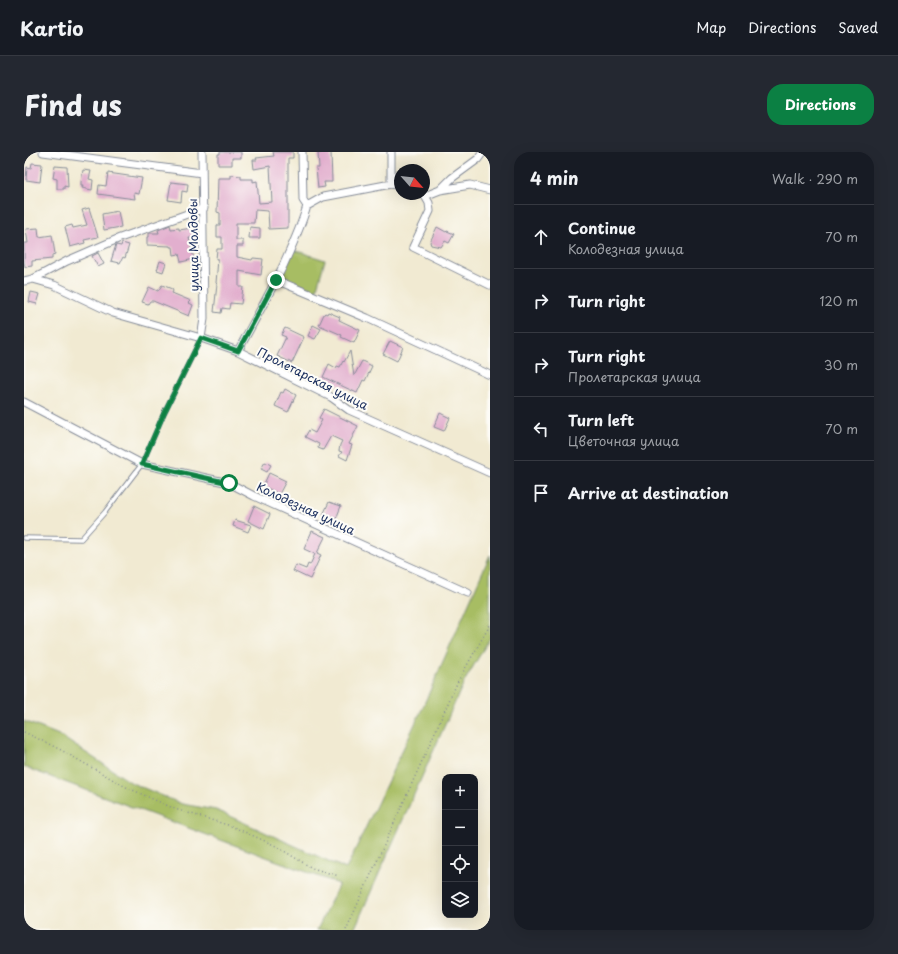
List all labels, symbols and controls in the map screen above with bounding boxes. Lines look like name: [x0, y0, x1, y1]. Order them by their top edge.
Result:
text: Kartio: [20, 14, 83, 42]
text: Map: [696, 17, 726, 38]
text: Directions: [748, 17, 816, 38]
text: Saved: [838, 17, 878, 38]
text: Find us: [24, 83, 122, 126]
button: Directions: [767, 84, 874, 125]
north arrow: [394, 164, 430, 200]
text: 4 min: [530, 165, 578, 191]
text: Walk · 290 m: [772, 169, 858, 188]
street label: улица Молдовы: [183, 198, 203, 292]
text: Continue: [568, 216, 636, 239]
icon: ahead: [530, 226, 552, 248]
text: 70 m: [825, 227, 858, 246]
text: Колодезная улица: [568, 239, 684, 258]
route end: [267, 271, 285, 289]
text: Turn right: [568, 289, 645, 312]
icon: right: [530, 290, 552, 312]
text: 120 m: [819, 291, 858, 310]
street label: Пролетарская улица: [254, 342, 372, 414]
text: Turn right: [568, 344, 645, 367]
icon: right: [530, 354, 552, 376]
text: 30 m: [824, 355, 858, 374]
text: Пролетарская улица: [568, 367, 701, 386]
text: Turn left: [568, 408, 634, 431]
icon: left: [530, 418, 552, 440]
text: 70 m: [825, 419, 858, 438]
text: Цветочная улица: [568, 431, 679, 450]
route start: [220, 474, 238, 492]
street label: Колодезная улица: [254, 477, 359, 539]
text: Arrive at destination: [568, 481, 729, 504]
icon: arrive: [530, 482, 552, 504]
map controls: [442, 774, 478, 918]
button: +: [442, 774, 478, 810]
button: −: [442, 810, 478, 846]
button: locate: [442, 846, 478, 882]
button: layers: [442, 882, 478, 918]

